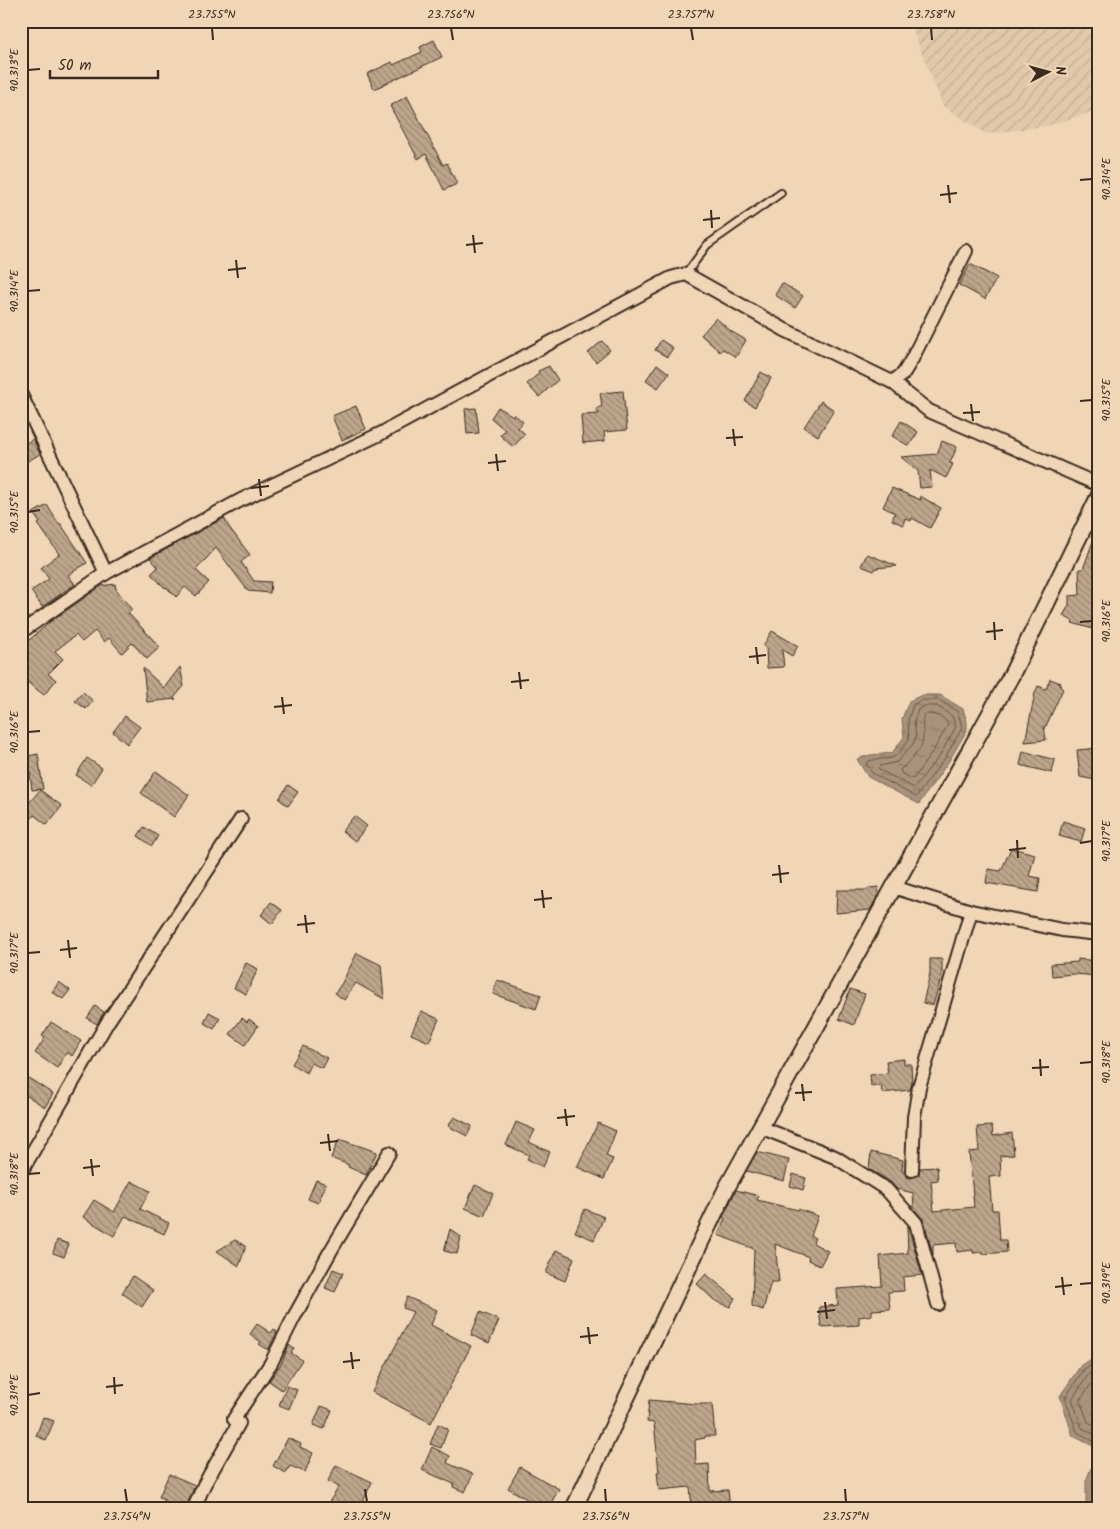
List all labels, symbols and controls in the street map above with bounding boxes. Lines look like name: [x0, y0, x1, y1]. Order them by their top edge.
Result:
text: 23.755°N: [188, 5, 236, 24]
text: 23.756°N: [427, 5, 475, 24]
text: 23.757°N: [668, 5, 714, 24]
text: 23.758°N: [907, 5, 955, 24]
text: 90.313°E: [5, 47, 24, 92]
scale bar: [50, 48, 158, 80]
north arrow: [1022, 48, 1072, 98]
text: 50 m: [58, 54, 92, 78]
text: N: [1049, 65, 1071, 76]
text: 90.314°E: [1097, 157, 1116, 201]
text: 90.314°E: [5, 269, 24, 313]
text: 90.315°E: [1097, 378, 1116, 421]
text: 90.315°E: [5, 490, 24, 533]
text: 90.316°E: [1097, 598, 1116, 643]
text: 90.316°E: [5, 709, 24, 754]
text: 90.317°E: [1097, 819, 1116, 862]
text: 90.317°E: [5, 931, 24, 974]
text: 90.318°E: [1097, 1039, 1116, 1084]
text: 90.318°E: [5, 1151, 24, 1196]
text: 90.319°E: [1097, 1261, 1116, 1304]
text: 90.319°E: [5, 1373, 24, 1416]
text: 23.754°N: [103, 1507, 151, 1526]
text: 23.755°N: [343, 1507, 391, 1526]
text: 23.756°N: [582, 1507, 630, 1526]
text: 23.757°N: [823, 1507, 869, 1526]

